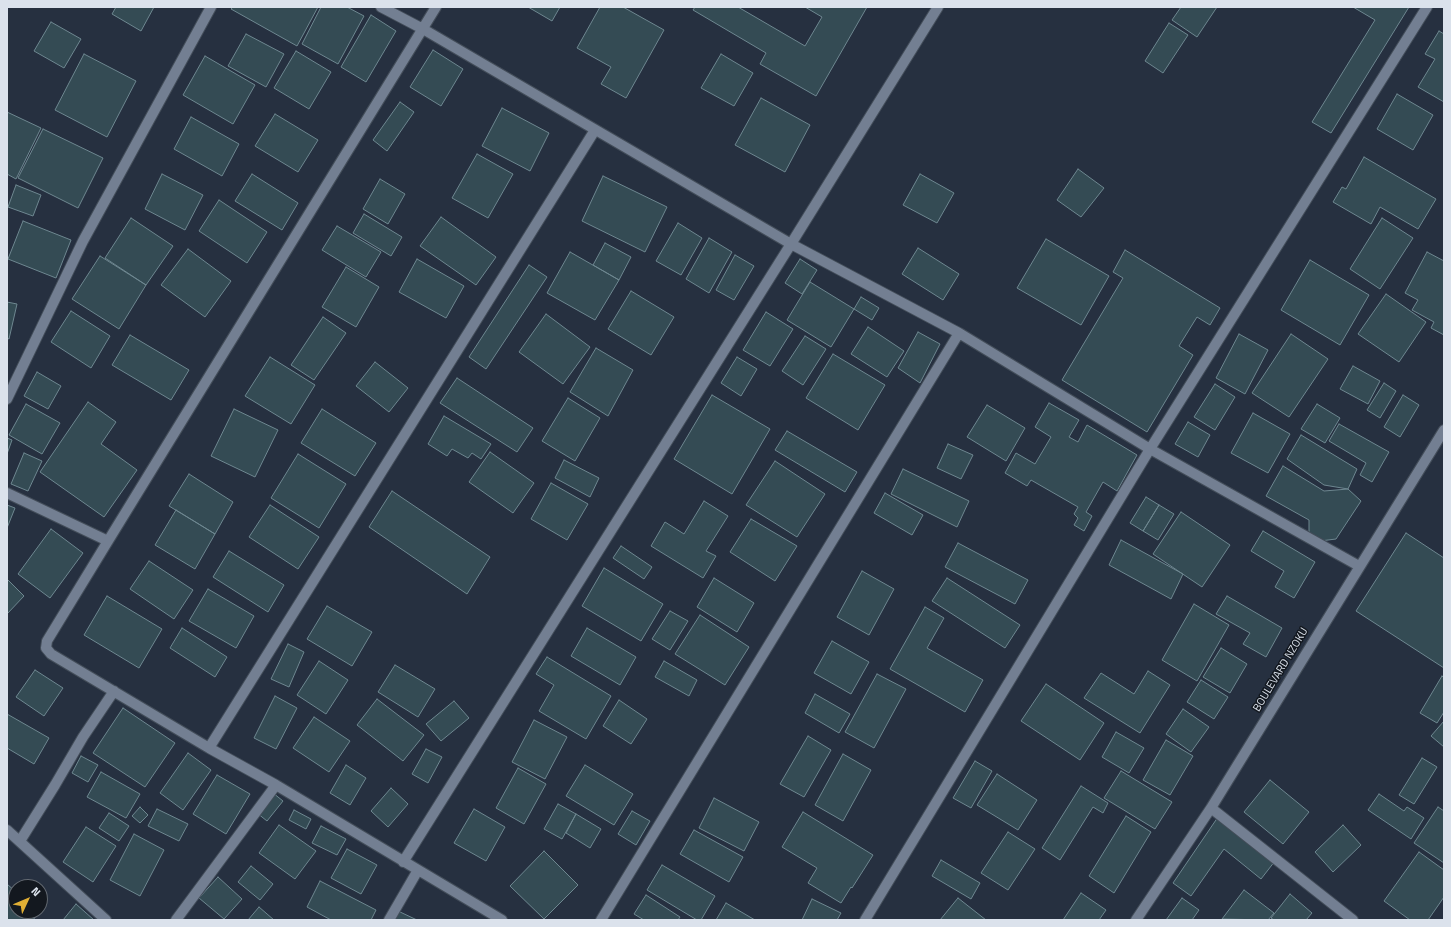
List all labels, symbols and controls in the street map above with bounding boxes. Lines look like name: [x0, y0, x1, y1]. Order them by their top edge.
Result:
street label: BOULEVARD NZOKU: [1251, 626, 1311, 714]
north arrow: [8, 879, 48, 919]
text: N: [28, 883, 44, 900]

